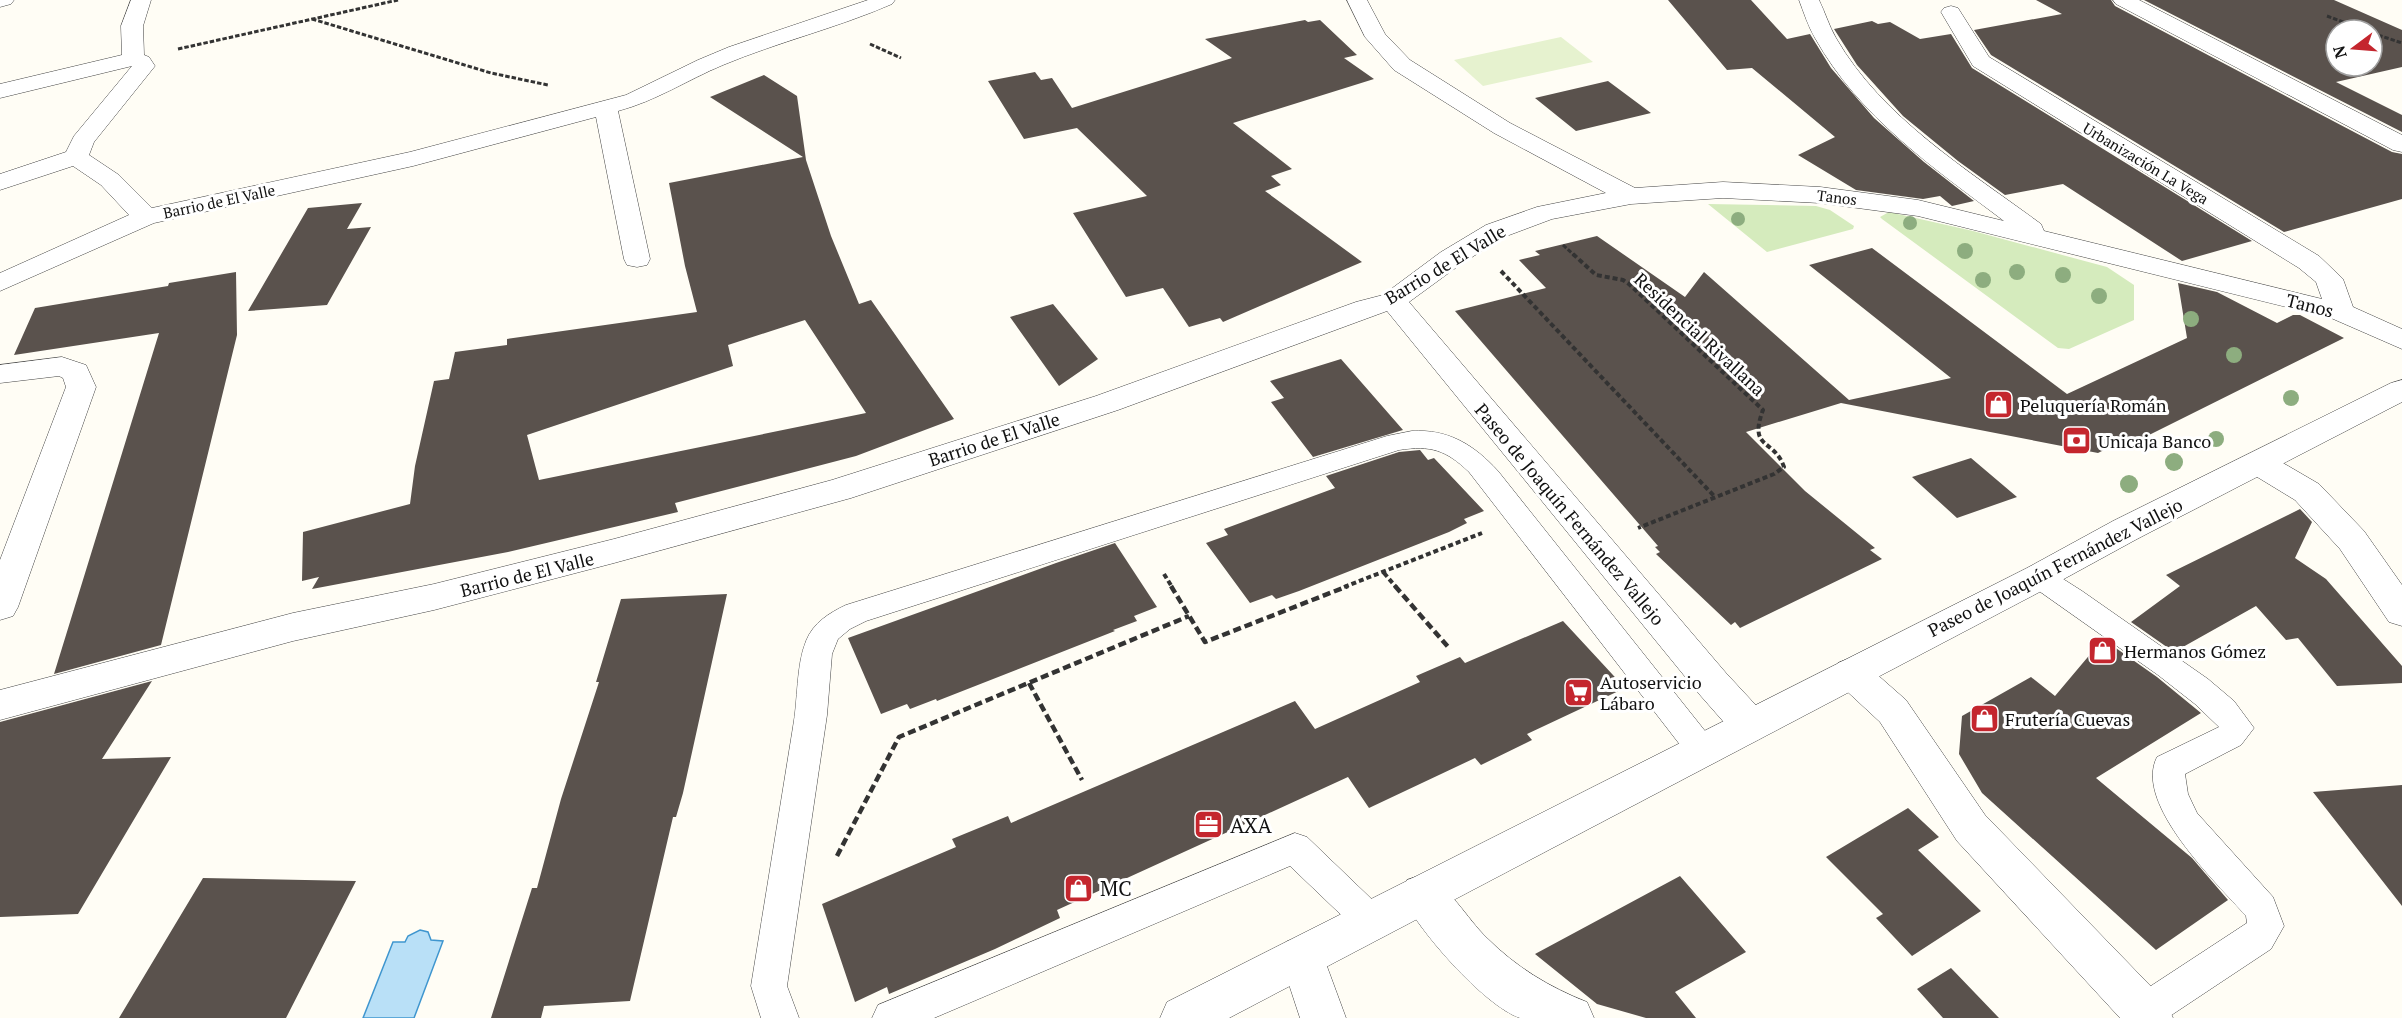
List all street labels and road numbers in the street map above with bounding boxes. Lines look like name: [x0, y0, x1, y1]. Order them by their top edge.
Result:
street label: Urbanización La Vega: [2079, 118, 2213, 209]
street label: Barrio de El Valle: [161, 179, 277, 223]
street label: Tanos: [1816, 185, 1858, 209]
street label: Barrio de El Valle: [1380, 219, 1510, 309]
street label: Residencial Rivallana: [1629, 267, 1771, 401]
street label: Tanos: [2284, 288, 2336, 322]
street label: Paseo de Joaquín Fernández Vallejo: [1470, 398, 1670, 630]
street label: Barrio de El Valle: [925, 406, 1063, 472]
street label: Paseo de Joaquín Fernández Vallejo: [1923, 492, 2187, 642]
street label: Barrio de El Valle: [458, 546, 596, 602]

